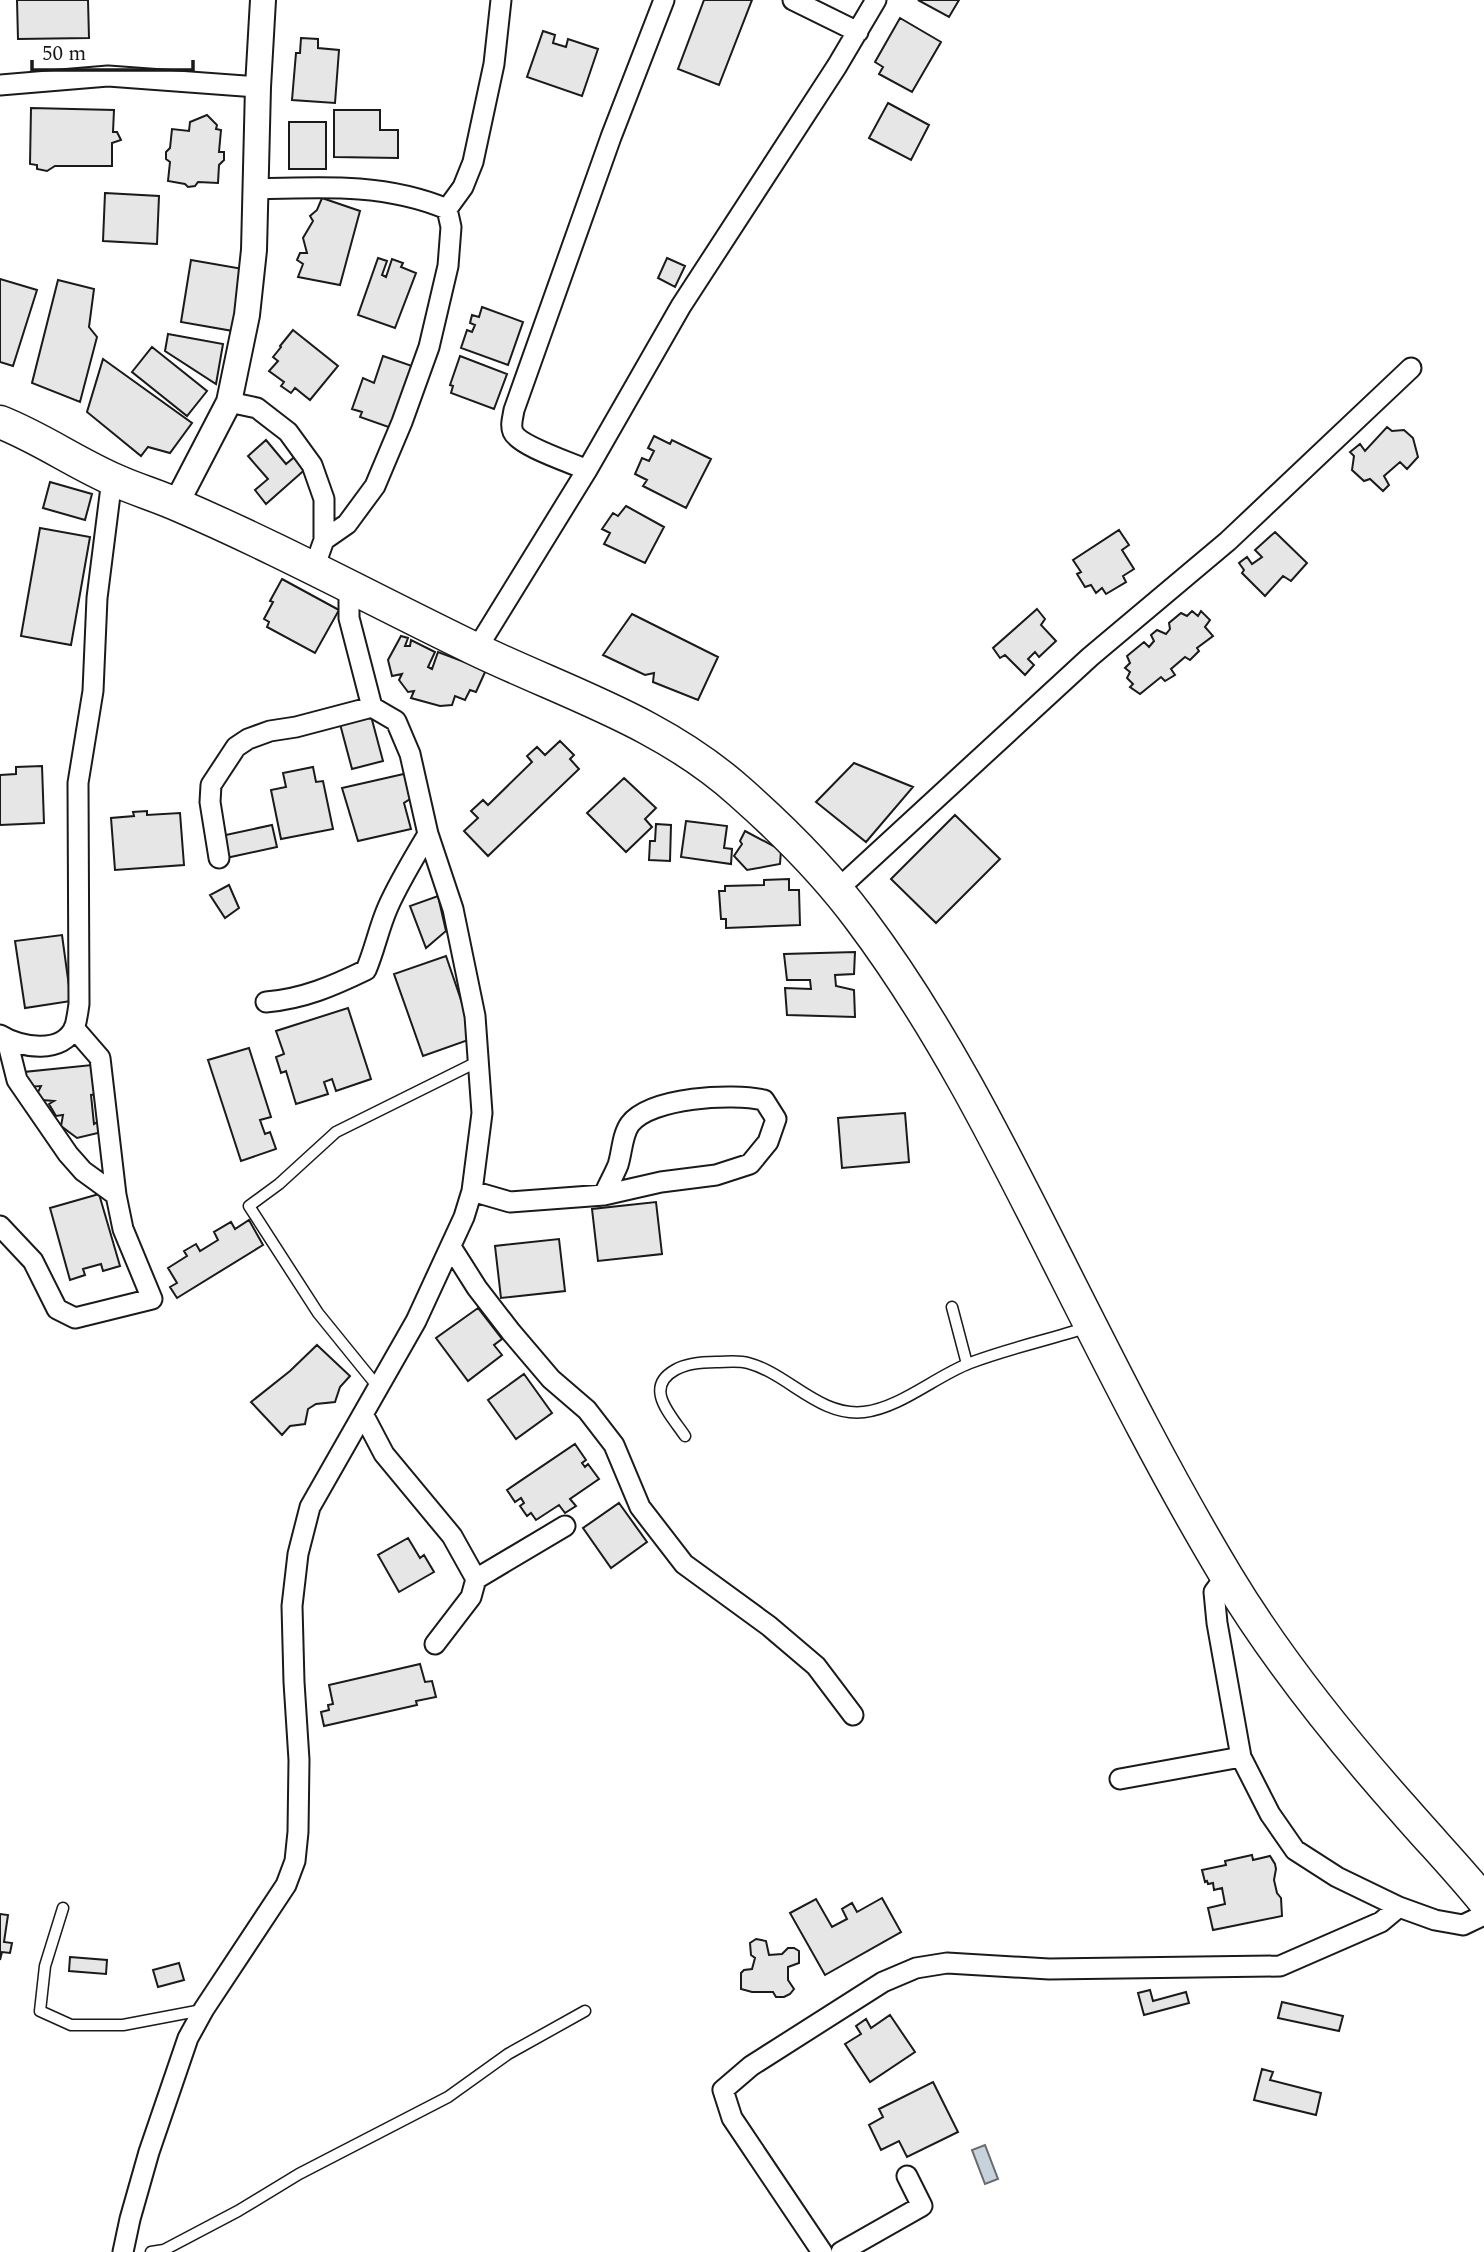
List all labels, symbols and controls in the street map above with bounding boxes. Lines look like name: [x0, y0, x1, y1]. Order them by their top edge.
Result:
scale bar: [32, 28, 192, 72]
text: 50 m: [42, 38, 86, 70]

